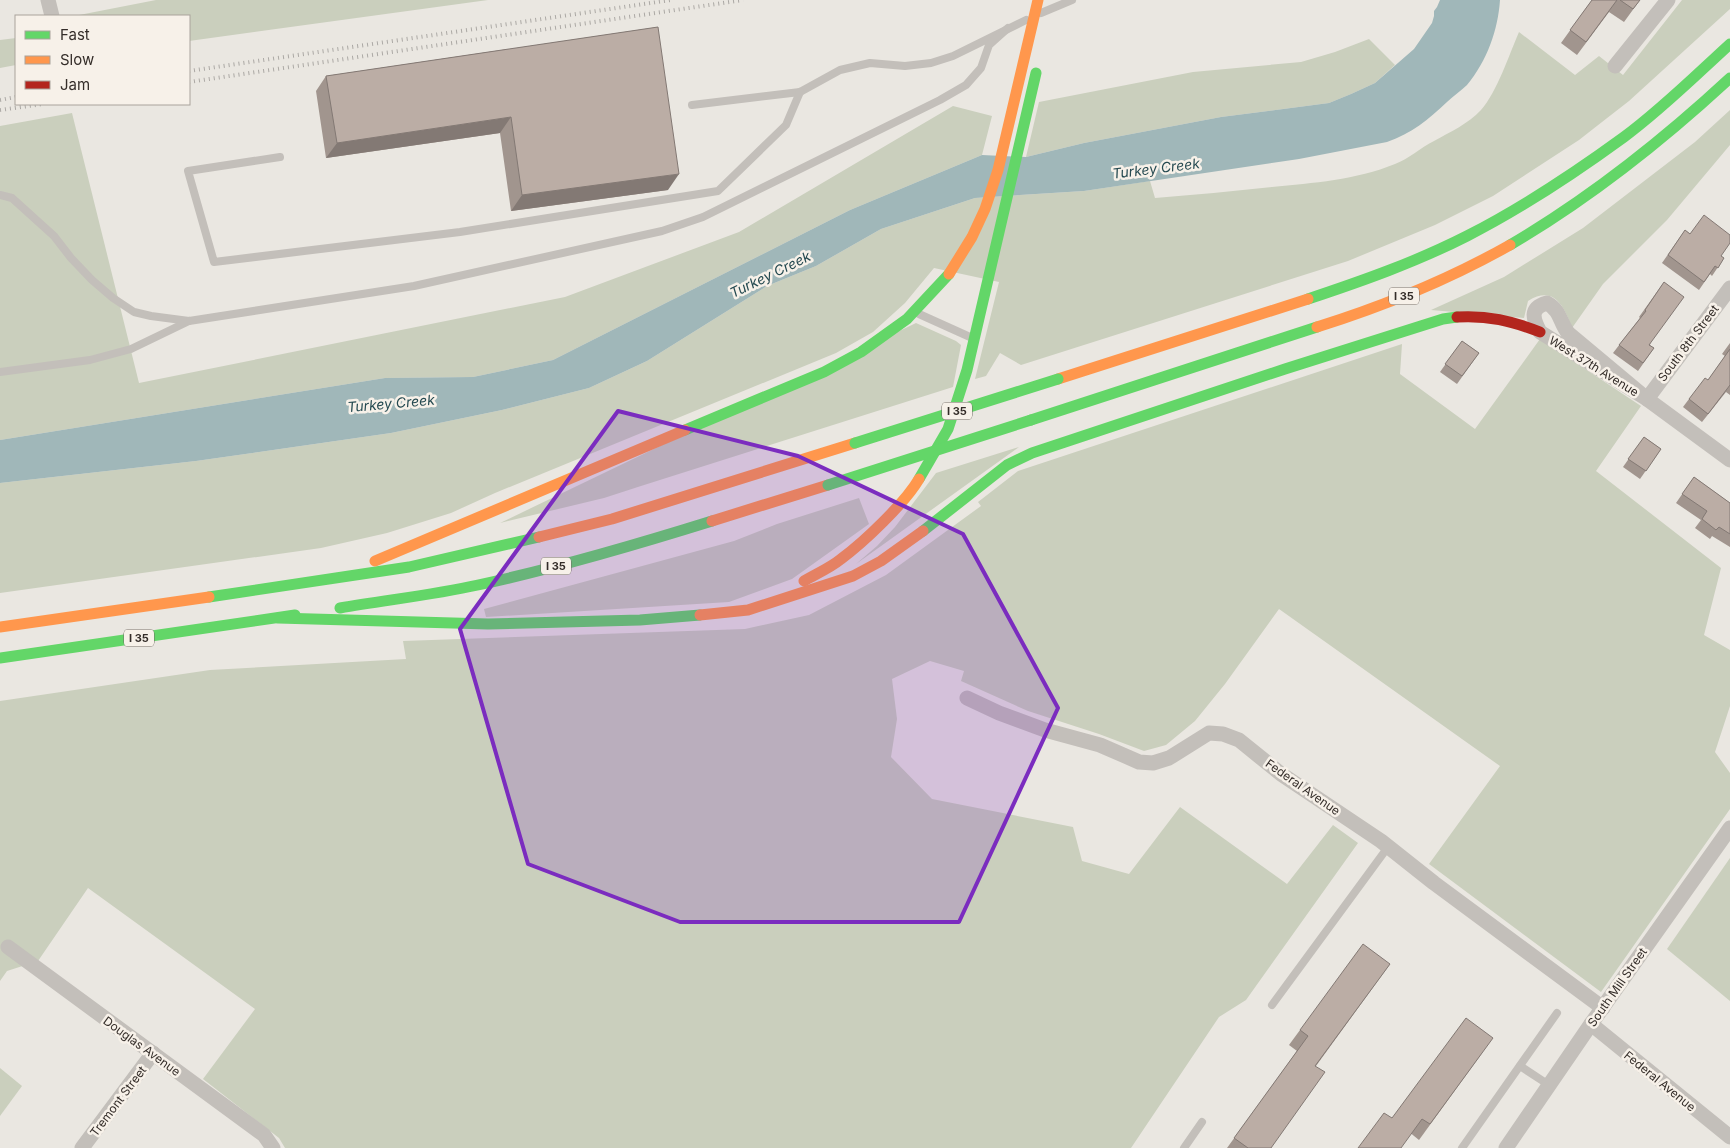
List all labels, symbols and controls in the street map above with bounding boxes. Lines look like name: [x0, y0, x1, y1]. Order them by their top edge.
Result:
legend: [15, 15, 190, 105]
text: Fast: [60, 25, 90, 44]
text: Slow: [60, 50, 94, 69]
text: Jam: [60, 75, 90, 94]
water label: Turkey Creek: [1111, 154, 1201, 182]
water label: Turkey Creek: [727, 247, 813, 301]
road number: I 35: [1389, 288, 1419, 304]
street label: South 8th Street: [1654, 302, 1722, 384]
street label: West 37th Avenue: [1547, 332, 1641, 400]
water label: Turkey Creek: [347, 391, 436, 415]
road number: I 35: [942, 402, 972, 420]
road number: I 35: [541, 558, 571, 574]
road number: I 35: [124, 630, 154, 646]
street label: Federal Avenue: [1263, 756, 1343, 818]
street label: South Mill Street: [1584, 944, 1650, 1029]
street label: Douglas Avenue: [100, 1013, 184, 1079]
street label: Federal Avenue: [1621, 1048, 1699, 1114]
street label: Tremont Street: [87, 1063, 149, 1139]

